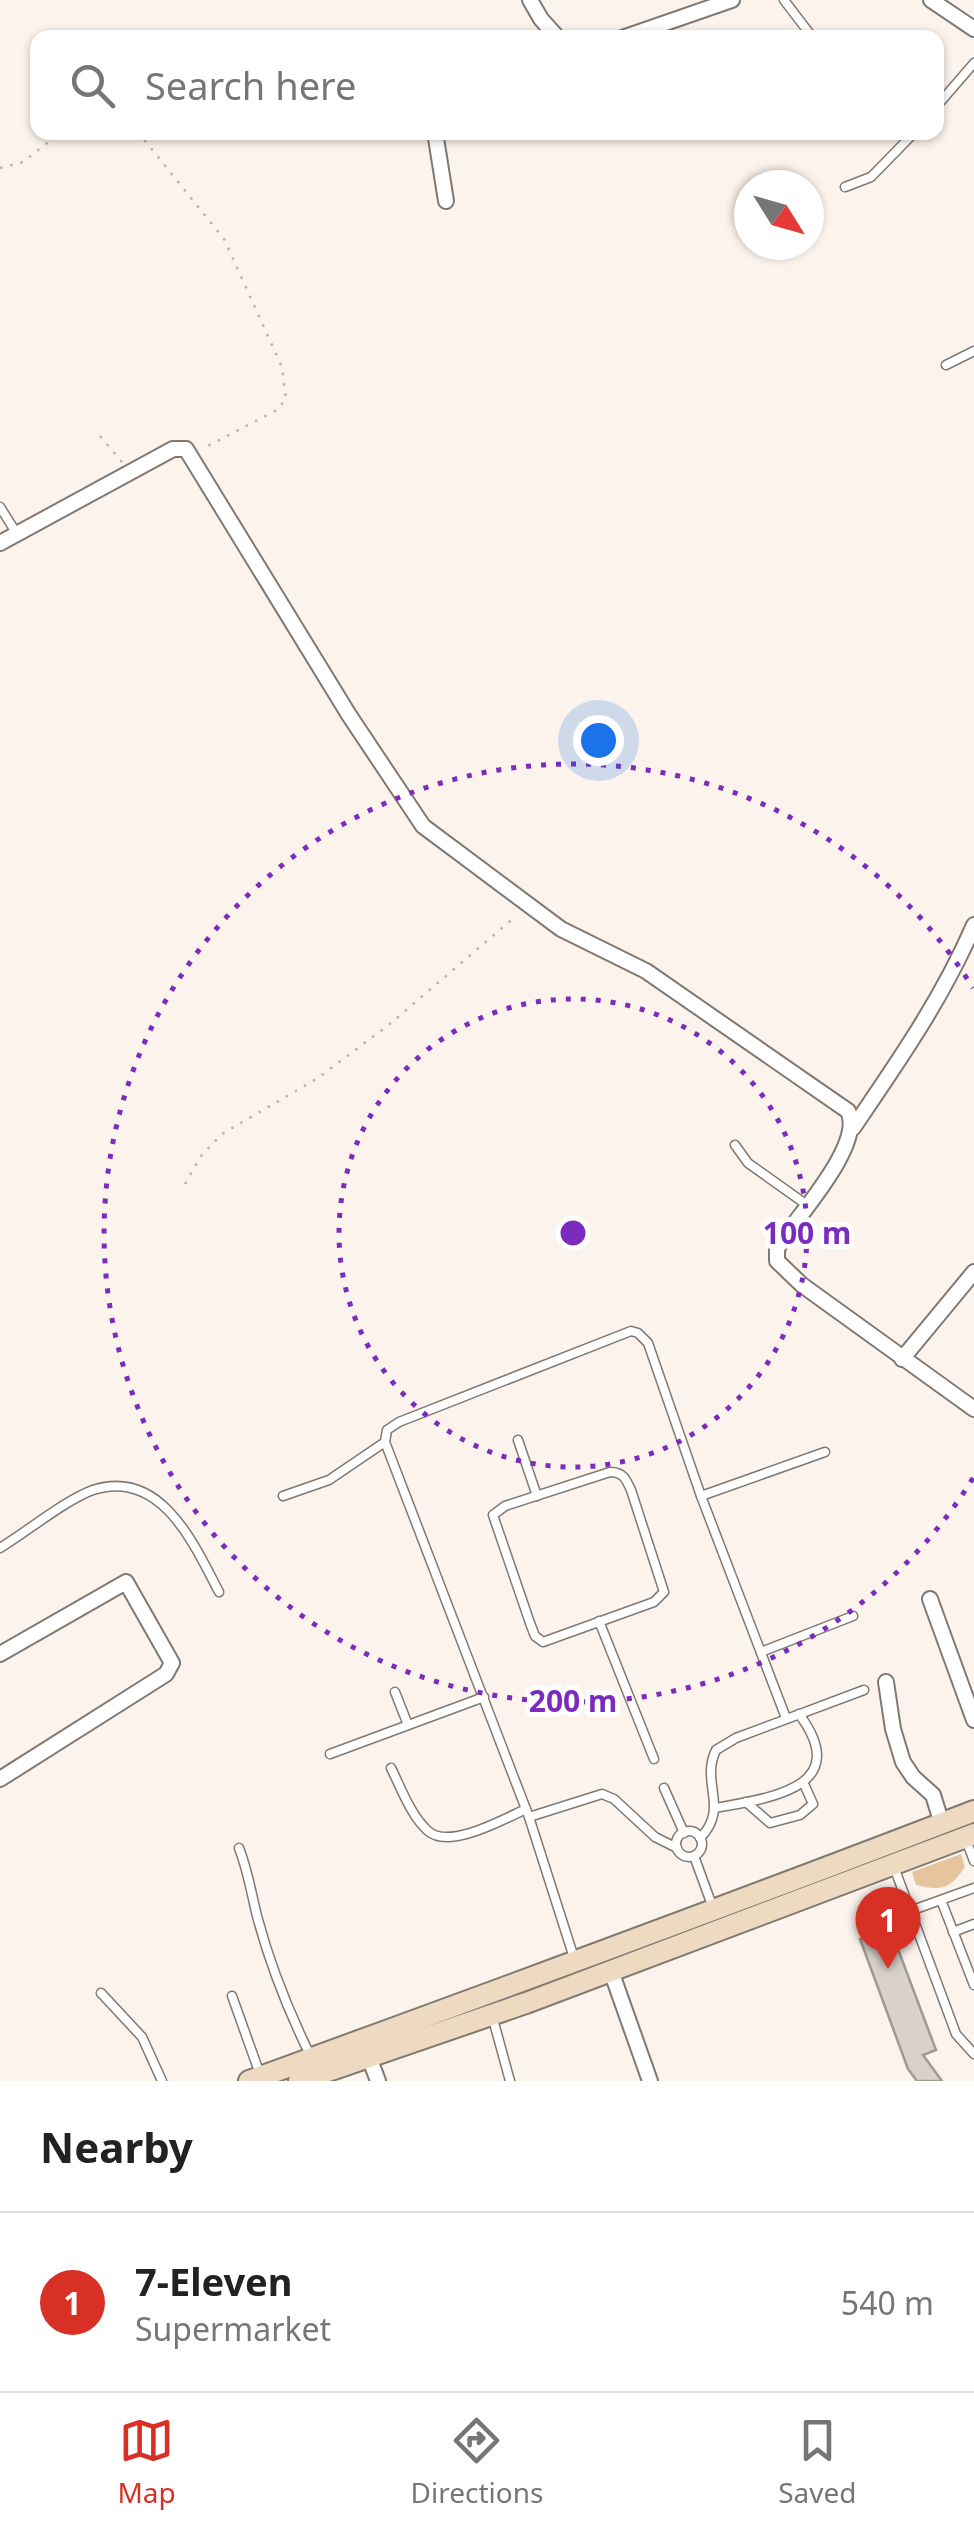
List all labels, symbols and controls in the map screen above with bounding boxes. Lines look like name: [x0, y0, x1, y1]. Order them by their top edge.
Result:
search box: [30, 30, 944, 140]
icon: search: [65, 58, 120, 113]
text: Search here: [145, 59, 356, 111]
north arrow: [734, 170, 824, 260]
your location: [573, 715, 624, 766]
text: 100 m: [763, 1212, 851, 1253]
centre of rings: [555, 1215, 591, 1251]
text: 200 m: [529, 1680, 617, 1721]
pin: 1: [856, 1886, 920, 1969]
text: Nearby: [40, 2118, 193, 2175]
text: 7-Eleven: [135, 2255, 293, 2307]
text: 1: [63, 2281, 82, 2324]
text: 540 m: [841, 2281, 934, 2324]
text: Supermarket: [135, 2307, 331, 2350]
tab: Map: [117, 2413, 176, 2511]
tab: Directions: [411, 2413, 543, 2511]
tab: Saved: [778, 2413, 857, 2511]

